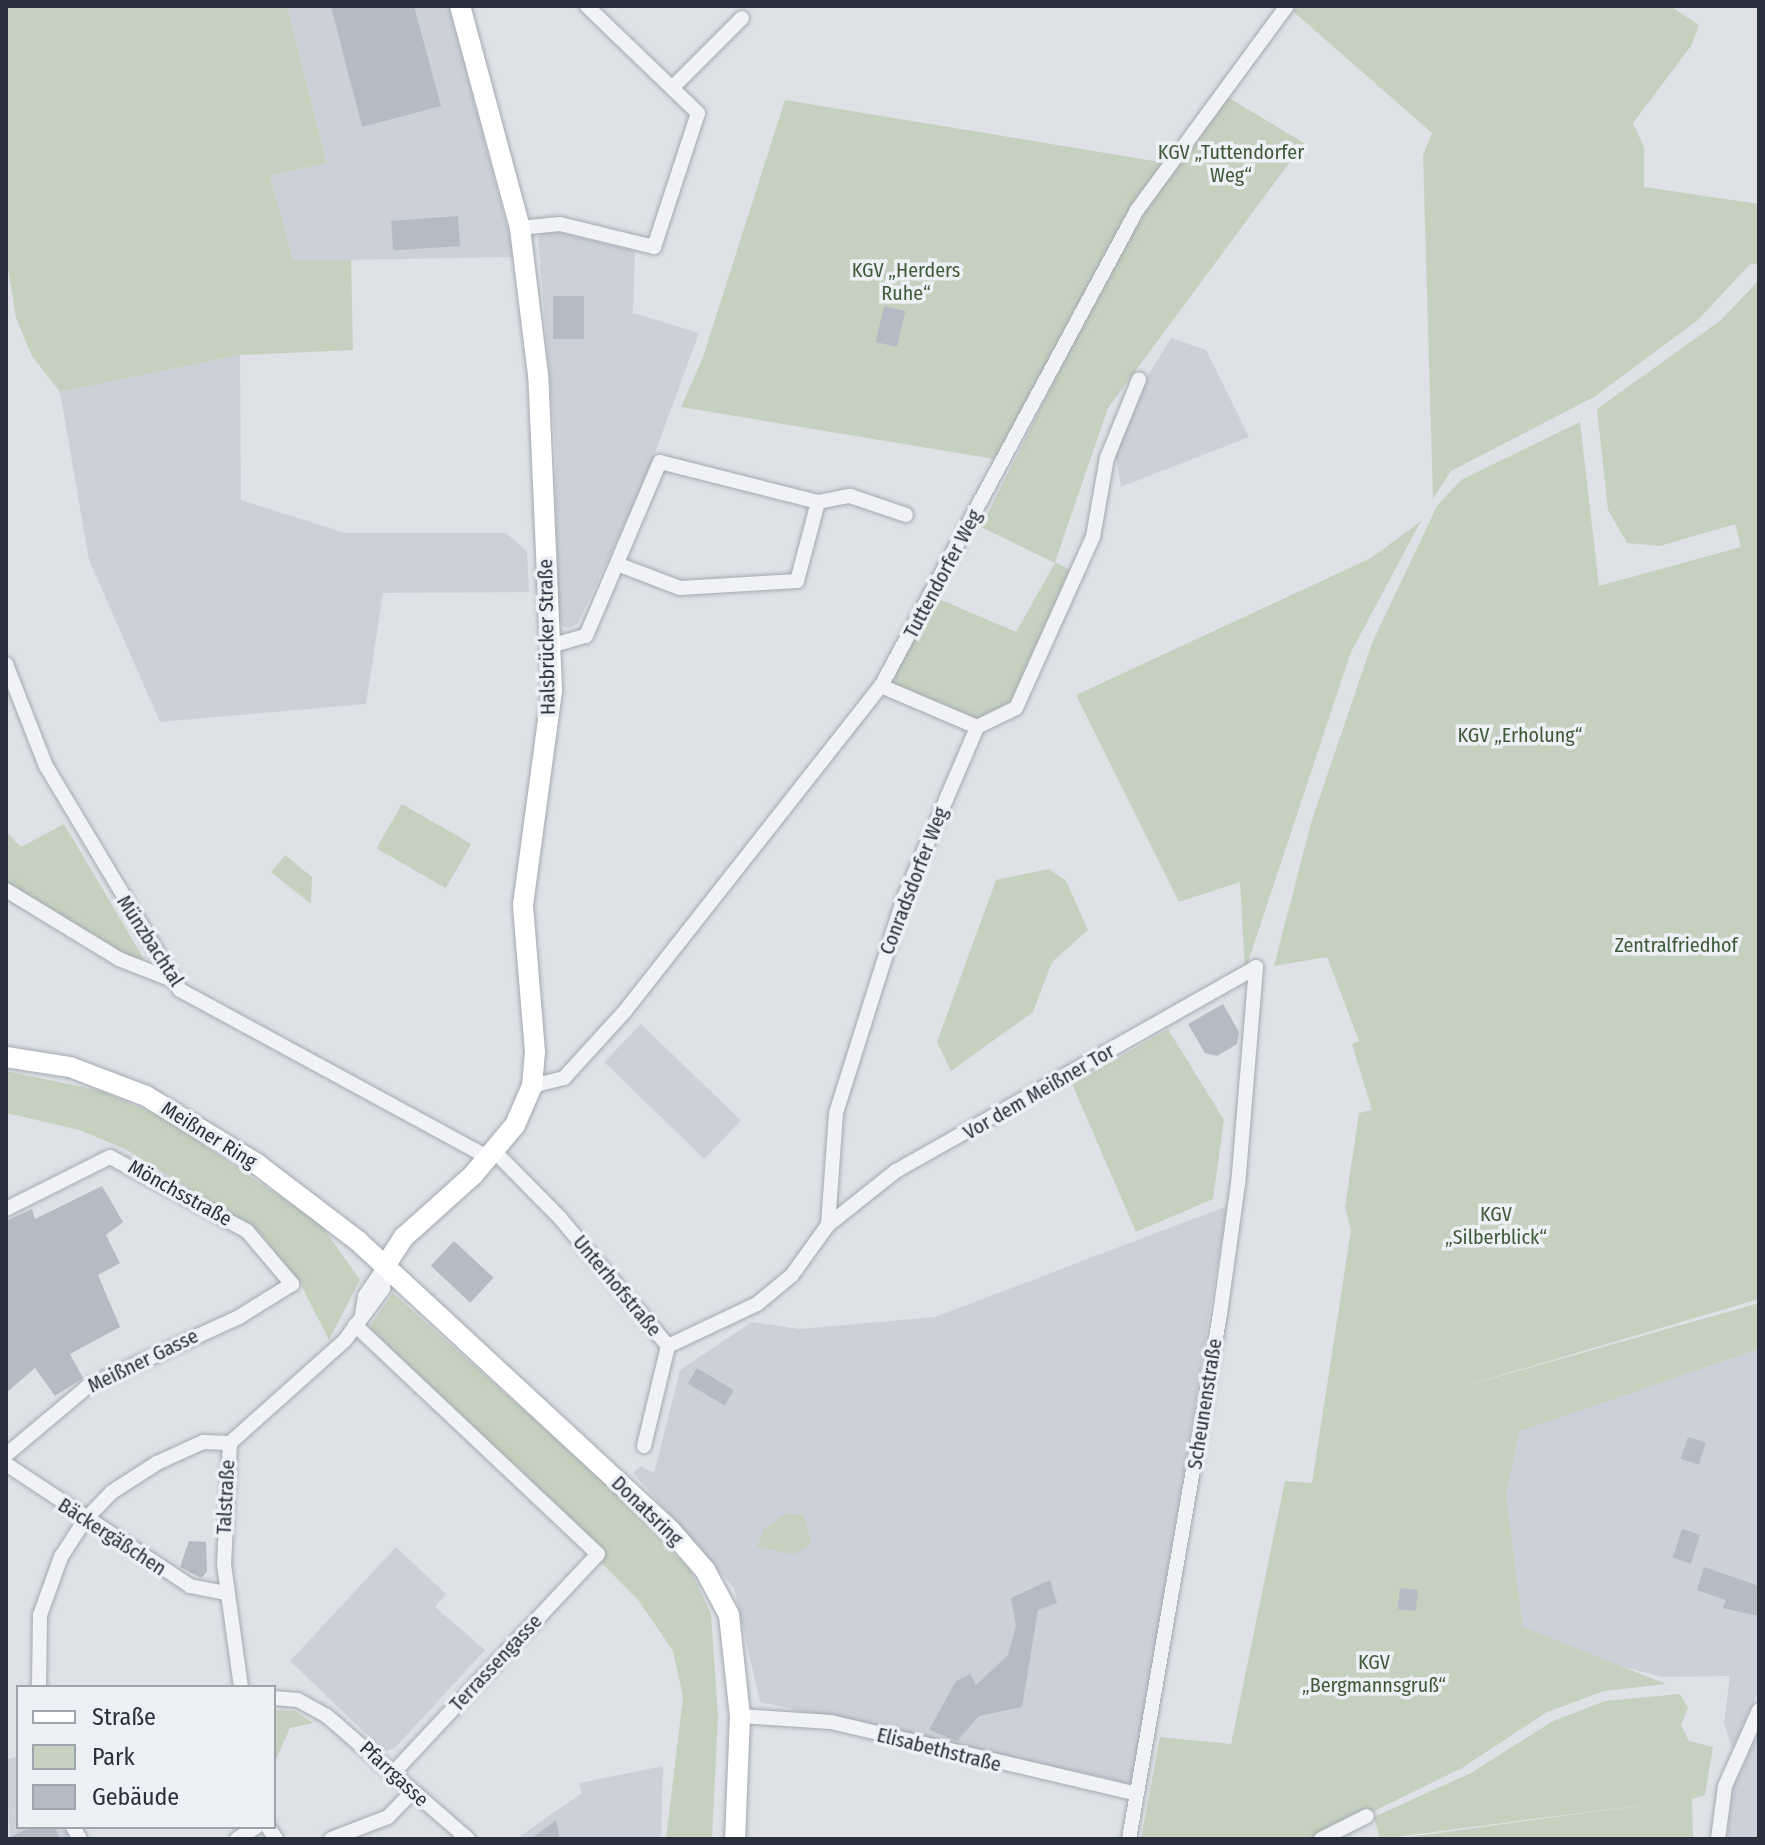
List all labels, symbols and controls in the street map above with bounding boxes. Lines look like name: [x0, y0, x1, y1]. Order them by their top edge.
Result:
park label: KGV „Tuttendorfer Weg“: [1158, 140, 1304, 187]
park label: KGV „Herders Ruhe“: [852, 259, 960, 306]
street label: Tuttendorfer Weg: [899, 506, 987, 642]
street label: Halsbrücker Straße: [534, 559, 560, 715]
park label: KGV „Erholung“: [1458, 723, 1582, 747]
street label: Conradsdorfer Weg: [875, 804, 953, 958]
street label: Münzbachtal: [112, 891, 188, 991]
park label: Zentralfriedhof: [1614, 933, 1738, 957]
street label: Vor dem Meißner Tor: [959, 1039, 1119, 1145]
street label: Meißner Ring: [157, 1096, 261, 1174]
street label: Mönchsstraße: [124, 1155, 236, 1231]
park label: KGV „Silberblick“: [1445, 1202, 1547, 1249]
street label: Unterhofstraße: [568, 1231, 666, 1341]
street label: Meißner Gasse: [84, 1324, 202, 1398]
street label: Scheunenstraße: [1183, 1337, 1227, 1471]
street label: Talstraße: [212, 1459, 240, 1535]
street label: Donatsring: [606, 1471, 688, 1551]
street label: Bäckergäßchen: [53, 1493, 171, 1581]
street label: Terrassengasse: [445, 1610, 547, 1716]
park label: KGV „Bergmannsgruß“: [1302, 1651, 1446, 1698]
legend: [16, 1685, 276, 1829]
text: Straße: [92, 1703, 156, 1731]
street label: Elisabethstraße: [874, 1723, 1004, 1777]
street label: Pfarrgasse: [355, 1736, 433, 1812]
text: Park: [92, 1743, 135, 1771]
text: Gebäude: [92, 1783, 179, 1811]

